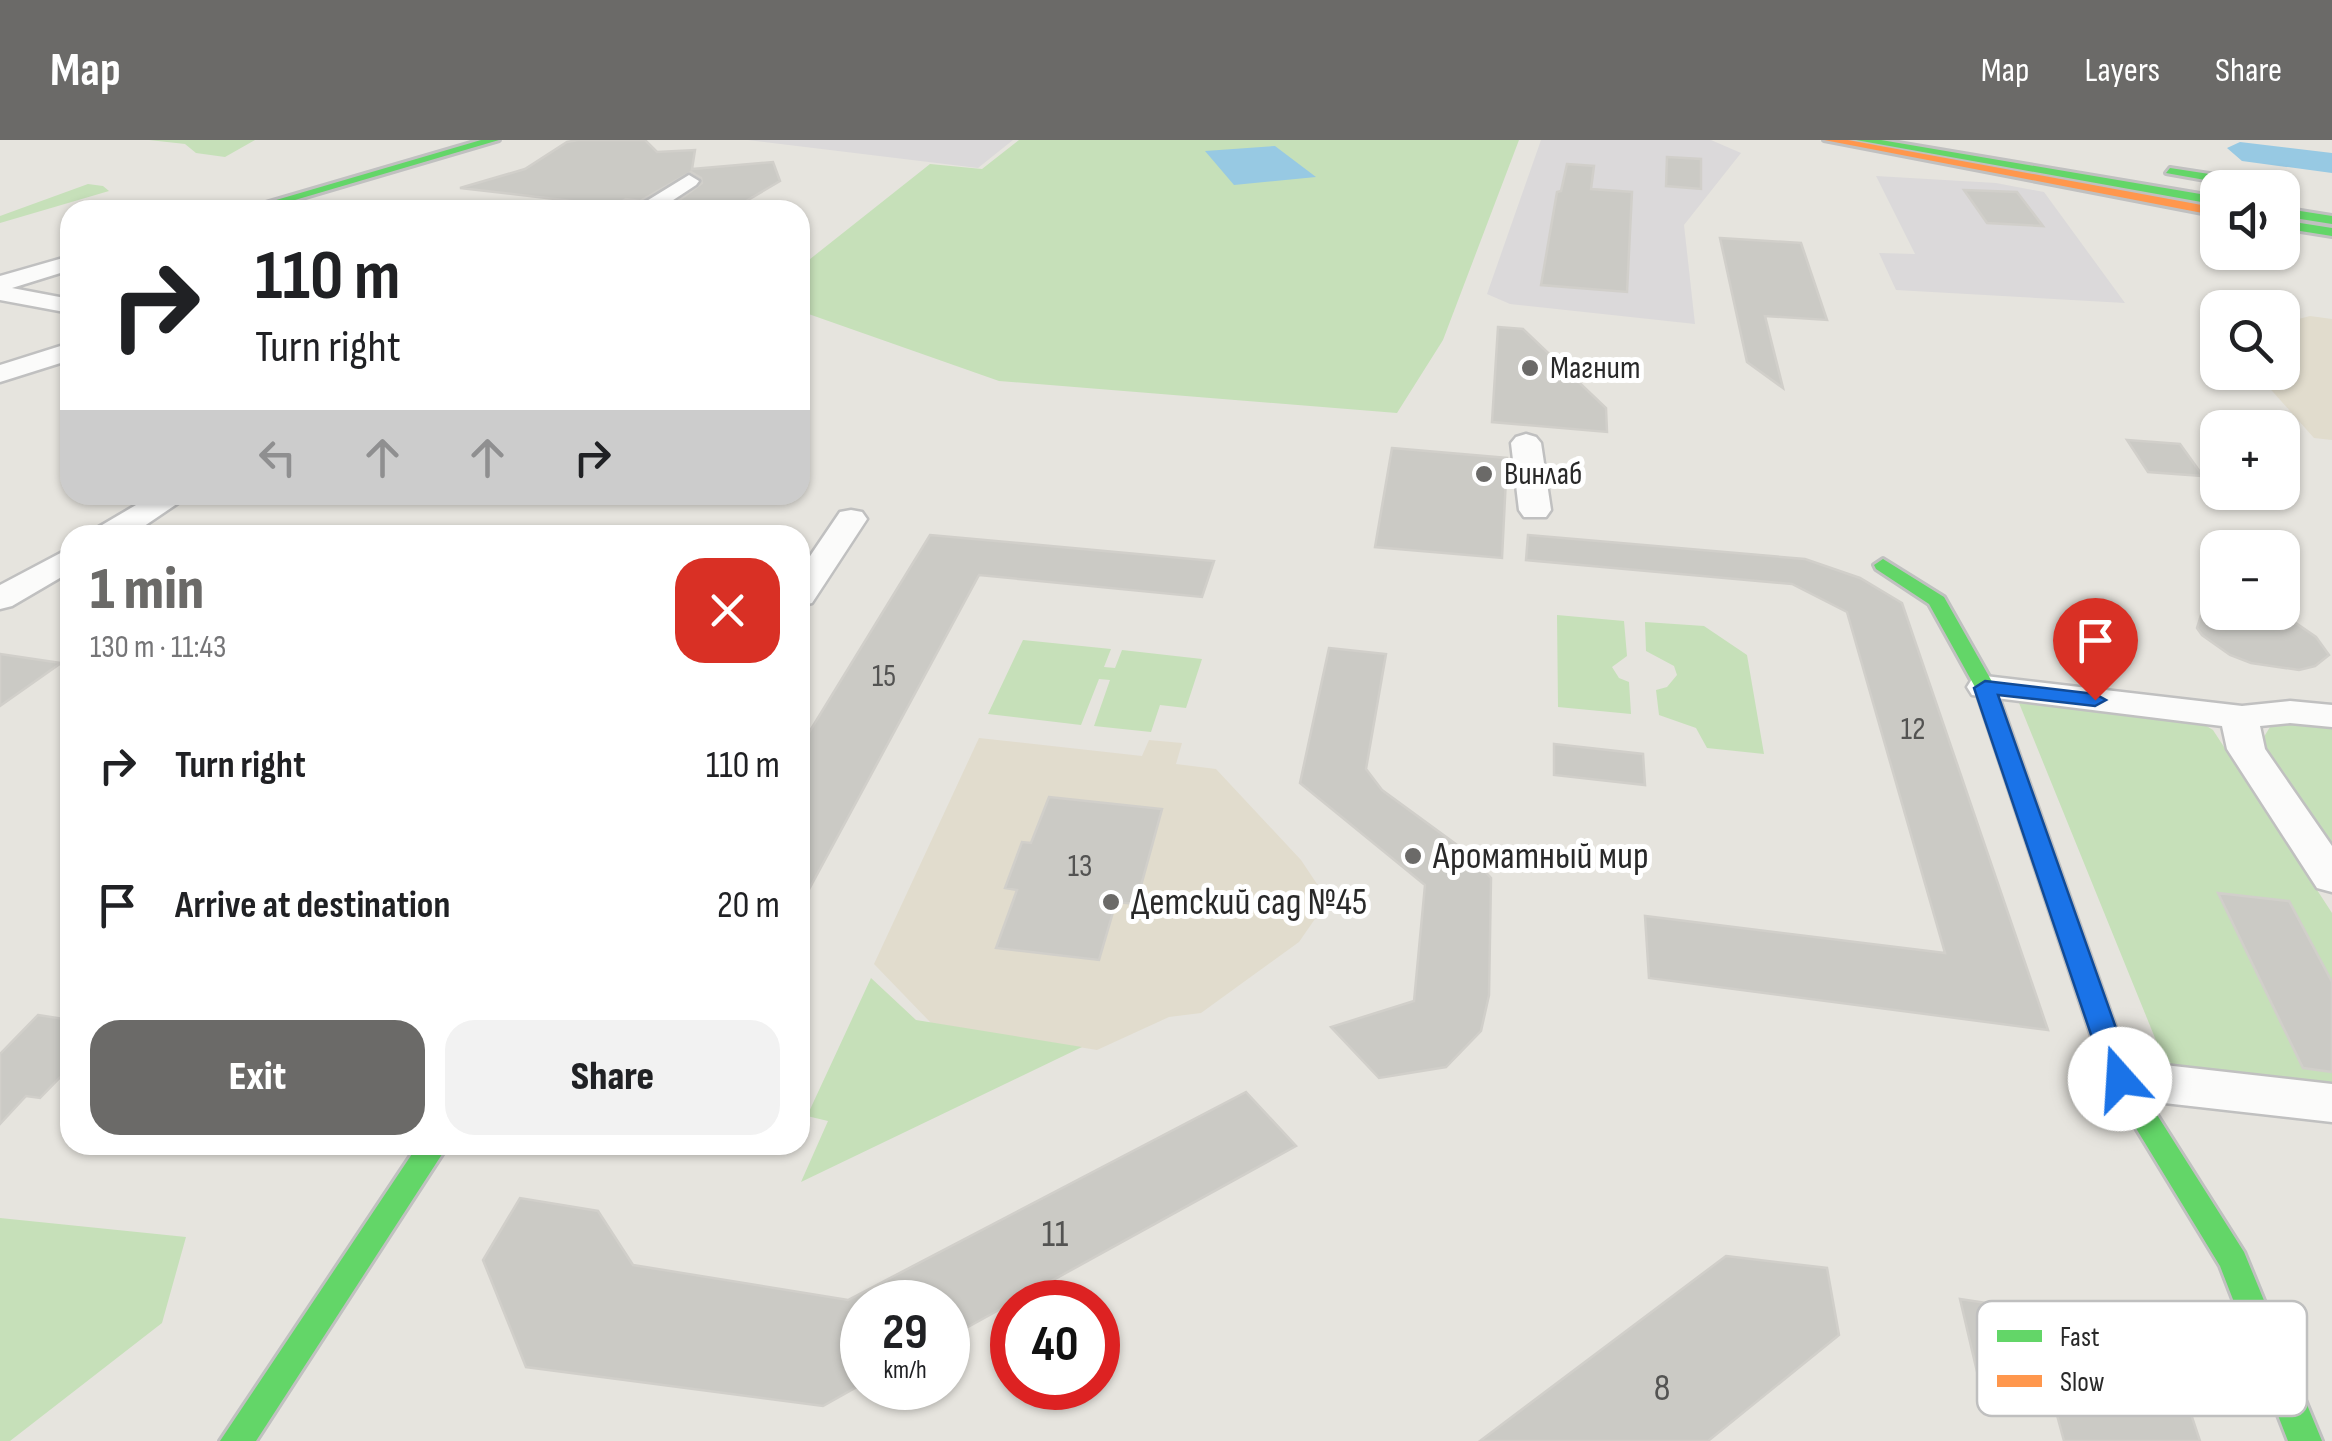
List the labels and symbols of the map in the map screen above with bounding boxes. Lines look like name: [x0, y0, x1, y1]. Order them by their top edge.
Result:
place label: Магнит: [1550, 349, 1640, 388]
marker: Магнит: [1519, 357, 1541, 379]
place label: Винлаб: [1504, 455, 1582, 494]
marker: Винлаб: [1473, 463, 1495, 485]
pin: [2053, 598, 2138, 701]
house number: 15: [872, 657, 896, 696]
house number: 12: [1901, 710, 1925, 749]
place label: Ароматный мир: [1432, 834, 1649, 879]
marker: Ароматный мир: [1402, 845, 1424, 867]
house number: 13: [1068, 847, 1092, 886]
place label: Детский сад №45: [1131, 880, 1367, 925]
marker: Детский сад №45: [1100, 891, 1122, 913]
position arrow: [2068, 1027, 2172, 1131]
house number: 11: [1042, 1212, 1068, 1257]
speed limit sign: 40: [990, 1280, 1120, 1410]
legend: [1977, 1301, 2307, 1416]
text: Fast: [2060, 1321, 2099, 1354]
house number: 8: [1654, 1366, 1670, 1411]
text: Slow: [2060, 1366, 2105, 1399]

